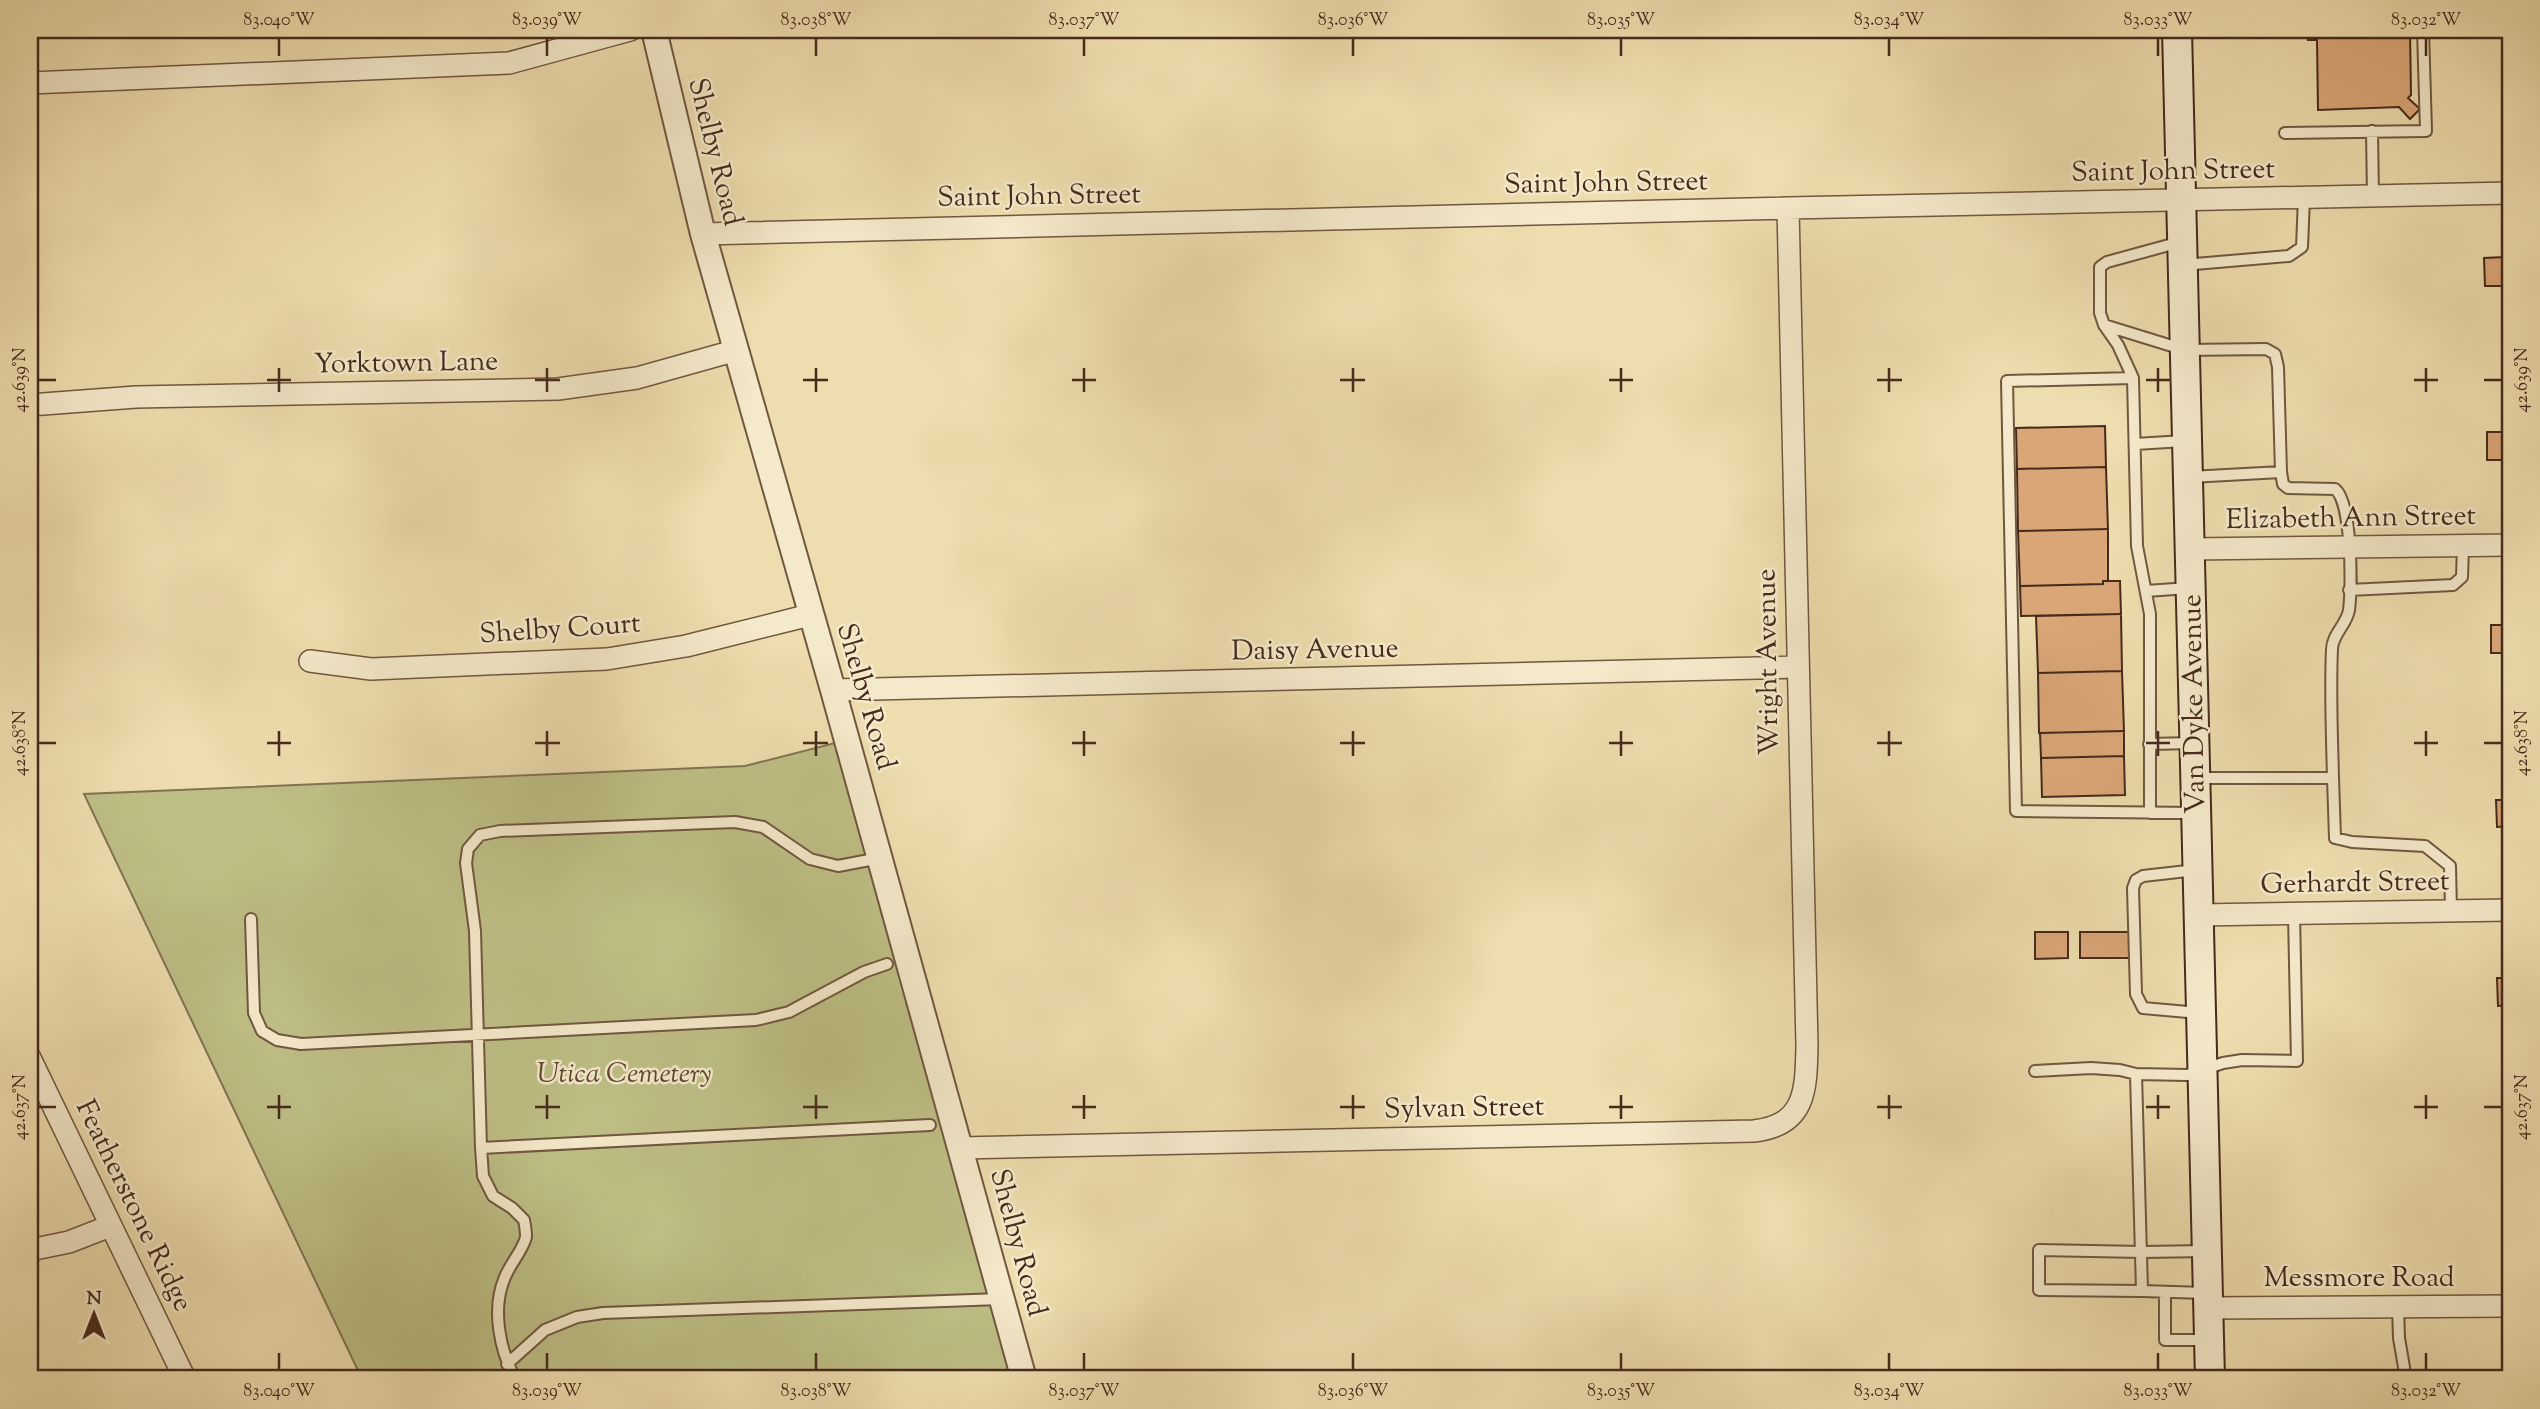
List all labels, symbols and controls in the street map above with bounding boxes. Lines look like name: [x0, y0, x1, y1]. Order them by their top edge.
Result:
text: 83.040°W: [243, 8, 315, 34]
text: 83.039°W: [512, 8, 582, 34]
text: 83.038°W: [781, 8, 851, 34]
text: 83.037°W: [1049, 8, 1119, 34]
text: 83.036°W: [1318, 8, 1388, 34]
text: 83.035°W: [1587, 8, 1655, 34]
text: 83.034°W: [1854, 8, 1924, 34]
text: 83.033°W: [2124, 8, 2192, 34]
text: 83.032°W: [2391, 8, 2461, 34]
street label: Shelby Road: [676, 74, 752, 230]
street label: Saint John Street: [2071, 150, 2276, 194]
street label: Saint John Street: [1504, 162, 1709, 206]
street label: Saint John Street: [937, 175, 1142, 219]
street label: Yorktown Lane: [313, 342, 499, 386]
text: 42.639°N: [8, 347, 34, 413]
text: 42.639°N: [2510, 347, 2536, 413]
street label: Elizabeth Ann Street: [2226, 497, 2477, 541]
street label: Wright Avenue: [1747, 568, 1791, 756]
street label: Van Dyke Avenue: [2173, 594, 2217, 814]
street label: Shelby Court: [478, 604, 642, 656]
street label: Shelby Road: [825, 619, 905, 775]
street label: Daisy Avenue: [1231, 630, 1399, 672]
text: 42.638°N: [8, 710, 34, 776]
text: 42.638°N: [2510, 710, 2536, 776]
street label: Gerhardt Street: [2260, 862, 2450, 906]
park label: Utica Cemetery: [537, 1055, 711, 1095]
text: 42.637°N: [8, 1074, 34, 1140]
text: 42.637°N: [2510, 1074, 2536, 1140]
street label: Sylvan Street: [1383, 1088, 1545, 1130]
street label: Featherstone Ridge: [64, 1093, 202, 1319]
street label: Shelby Road: [978, 1165, 1056, 1321]
street label: Messmore Road: [2263, 1259, 2455, 1299]
north arrow: [60, 1280, 130, 1350]
text: N: [86, 1286, 102, 1313]
text: 83.040°W: [243, 1379, 315, 1405]
text: 83.039°W: [512, 1379, 582, 1405]
text: 83.038°W: [781, 1379, 851, 1405]
text: 83.037°W: [1049, 1379, 1119, 1405]
text: 83.036°W: [1318, 1379, 1388, 1405]
text: 83.035°W: [1587, 1379, 1655, 1405]
text: 83.034°W: [1854, 1379, 1924, 1405]
text: 83.033°W: [2124, 1379, 2192, 1405]
text: 83.032°W: [2391, 1379, 2461, 1405]

